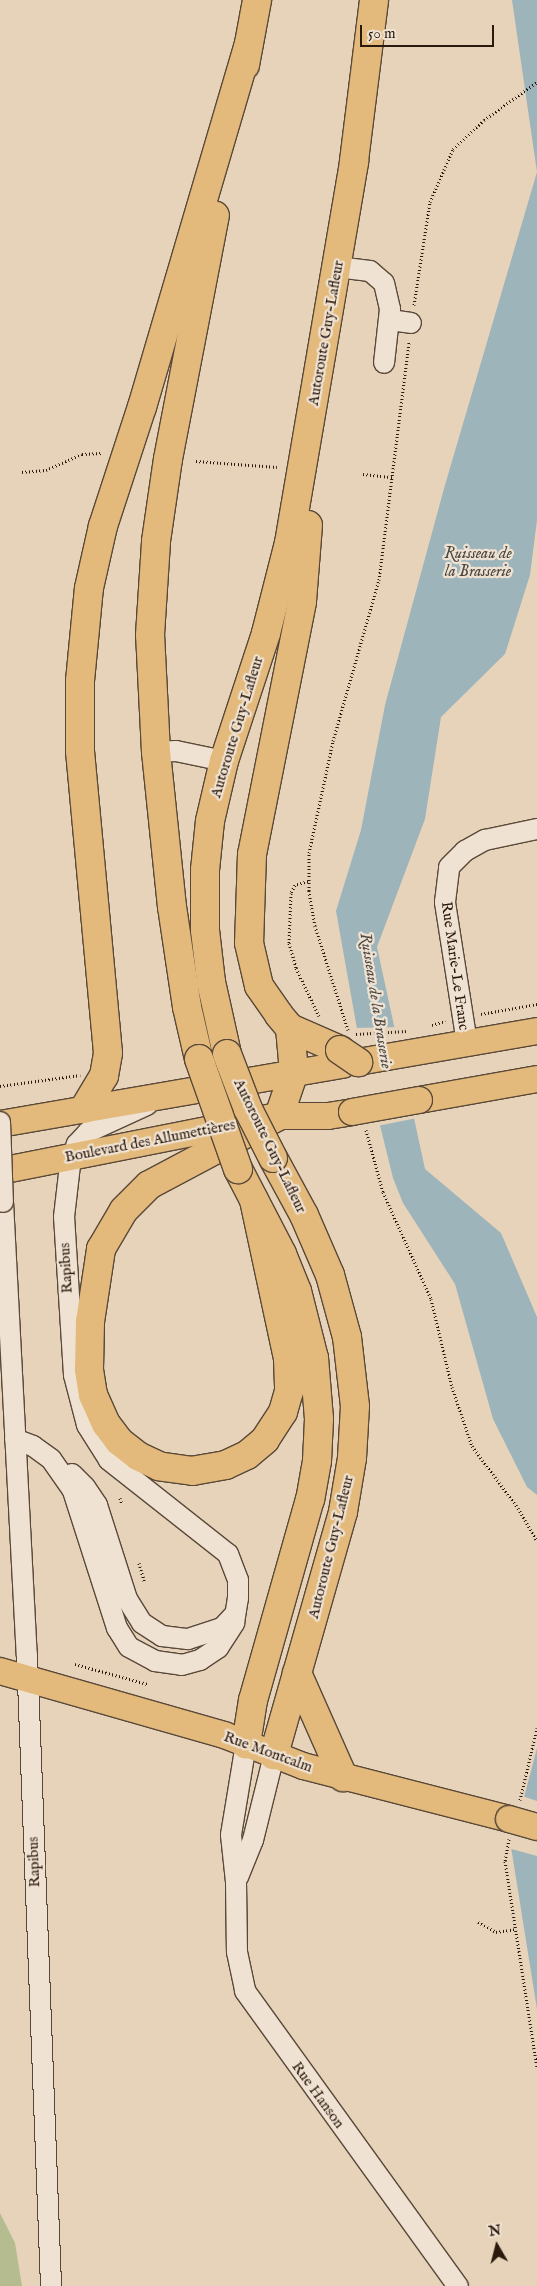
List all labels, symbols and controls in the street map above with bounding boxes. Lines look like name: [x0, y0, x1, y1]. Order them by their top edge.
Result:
scale bar: [362, 15, 496, 47]
text: 50 m: [368, 24, 396, 43]
street label: Autoroute Guy-Lafleur: [304, 259, 348, 407]
water label: Ruisseau de la Brasserie: [444, 544, 512, 582]
street label: Autoroute Guy-Lafleur: [207, 654, 267, 800]
street label: Rue Marie-Le Franc: [437, 900, 473, 1032]
water label: Ruisseau de la Brasserie: [355, 932, 395, 1070]
street label: Autoroute Guy-Lafleur: [230, 1076, 310, 1216]
street label: Boulevard des Allumettières: [63, 1116, 237, 1166]
street label: Rapibus: [56, 1242, 76, 1294]
street label: Autoroute Guy-Lafleur: [304, 1473, 358, 1621]
street label: Rue Montcalm: [221, 1728, 315, 1776]
street label: Rapibus: [24, 1836, 44, 1888]
street label: Rue Hanson: [288, 2058, 348, 2132]
north arrow: [472, 2221, 522, 2271]
text: N: [488, 2221, 502, 2241]

